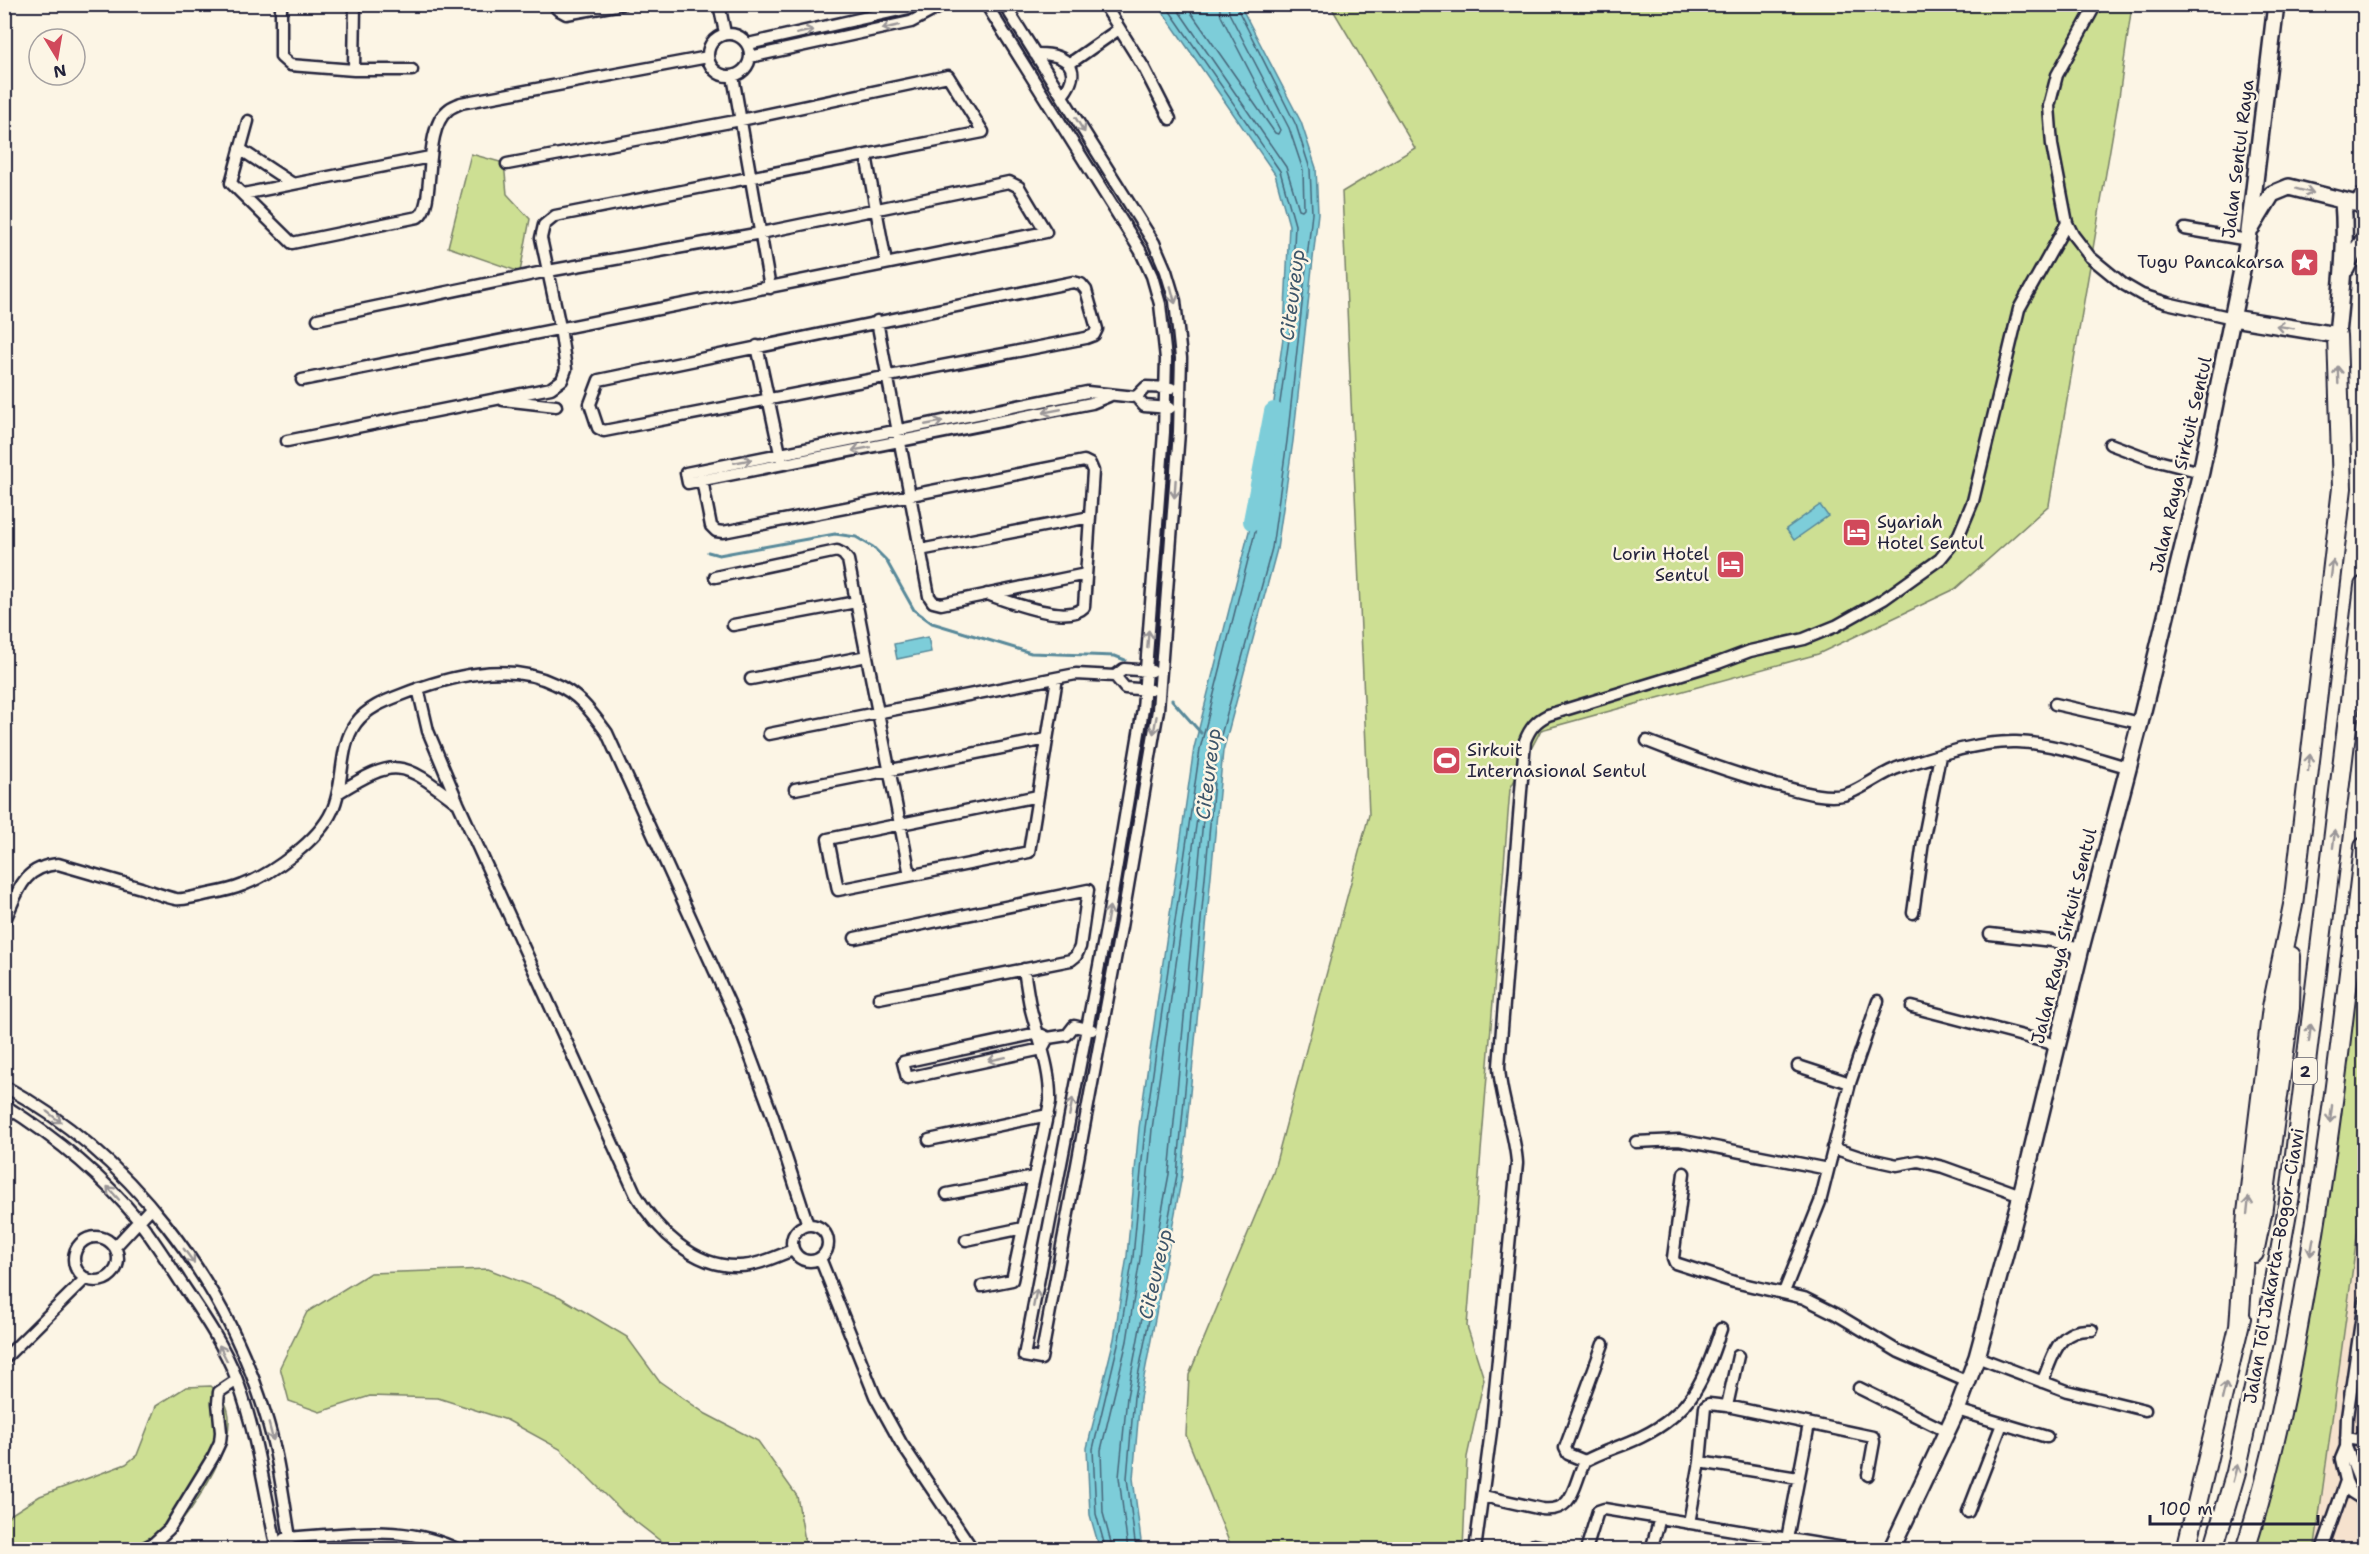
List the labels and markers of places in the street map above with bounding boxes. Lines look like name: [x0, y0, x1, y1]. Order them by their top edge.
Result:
place icon: Tugu Pancakarsa: [2289, 246, 2321, 278]
place label: Tugu Pancakarsa: [2137, 250, 2284, 274]
place label: Syariah Hotel Sentul: [1877, 510, 1984, 555]
hotel icon: Syariah Hotel Sentul: [1840, 516, 1872, 548]
place label: Lorin Hotel Sentul: [1612, 542, 1710, 587]
hotel icon: Lorin Hotel Sentul: [1714, 548, 1746, 580]
place label: Sirkuit Internasional Sentul: [1467, 738, 1647, 783]
sports icon: Sirkuit Internasional Sentul: [1430, 744, 1462, 776]

